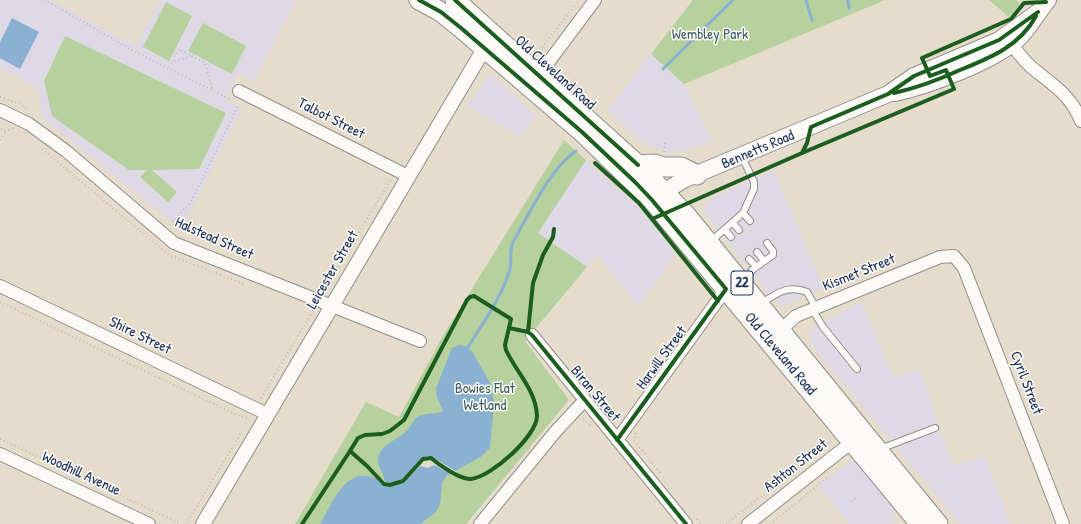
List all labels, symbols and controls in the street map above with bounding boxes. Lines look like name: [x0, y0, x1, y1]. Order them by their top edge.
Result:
park label: Wembley Park: [672, 26, 748, 44]
street label: Old Cleveland Road: [511, 32, 599, 114]
street label: Talbot Street: [295, 94, 367, 144]
street label: Bennetts Road: [719, 127, 797, 173]
street label: Halstead Street: [172, 214, 256, 264]
street label: Leicester Street: [303, 228, 363, 312]
street label: Kismet Street: [820, 250, 898, 296]
road number: 22: [731, 271, 753, 295]
street label: Old Cleveland Road: [740, 309, 820, 399]
street label: Shire Street: [106, 313, 174, 359]
street label: Harwill Street: [633, 323, 691, 393]
street label: Cyril Street: [1006, 349, 1046, 417]
street label: Biran Street: [566, 362, 624, 426]
park label: Bowies Flat Wetland: [455, 380, 515, 415]
street label: Ashton Street: [761, 436, 831, 496]
street label: Woodhill Avenue: [39, 448, 123, 500]

